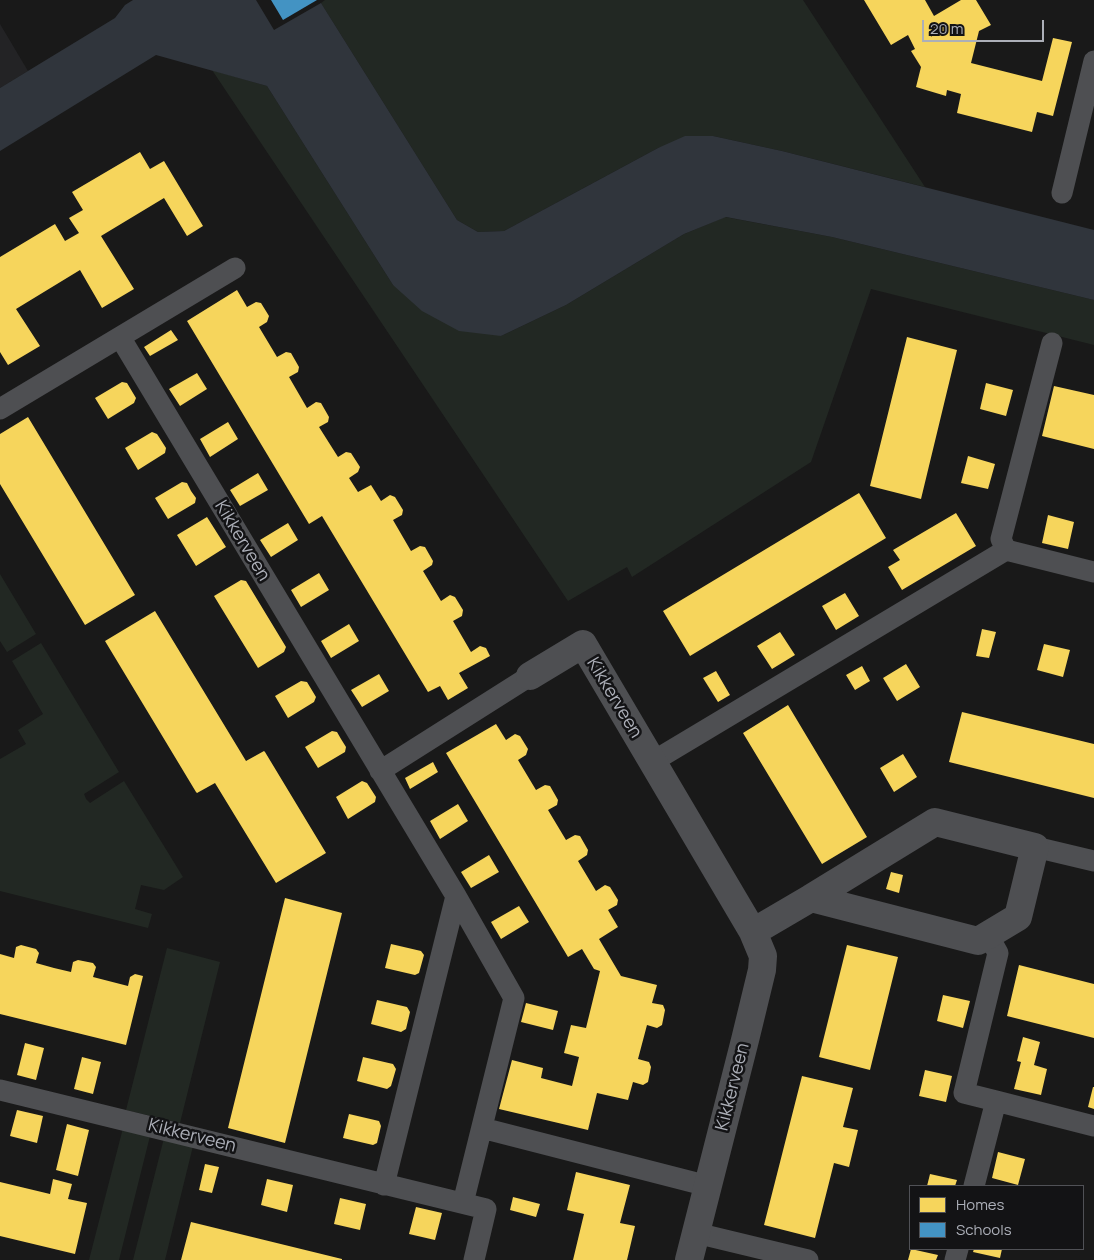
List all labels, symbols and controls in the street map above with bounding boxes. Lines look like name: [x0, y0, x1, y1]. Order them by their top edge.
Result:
scale bar: [924, 10, 1046, 42]
text: 20 m: [930, 18, 963, 39]
street label: Kikkerveen: [210, 497, 274, 585]
street label: Kikkerveen: [582, 654, 646, 742]
street label: Kikkerveen: [712, 1041, 754, 1133]
street label: Kikkerveen: [146, 1115, 238, 1157]
legend: [909, 1185, 1084, 1250]
text: Homes: [956, 1194, 1004, 1215]
text: Schools: [956, 1219, 1012, 1240]

